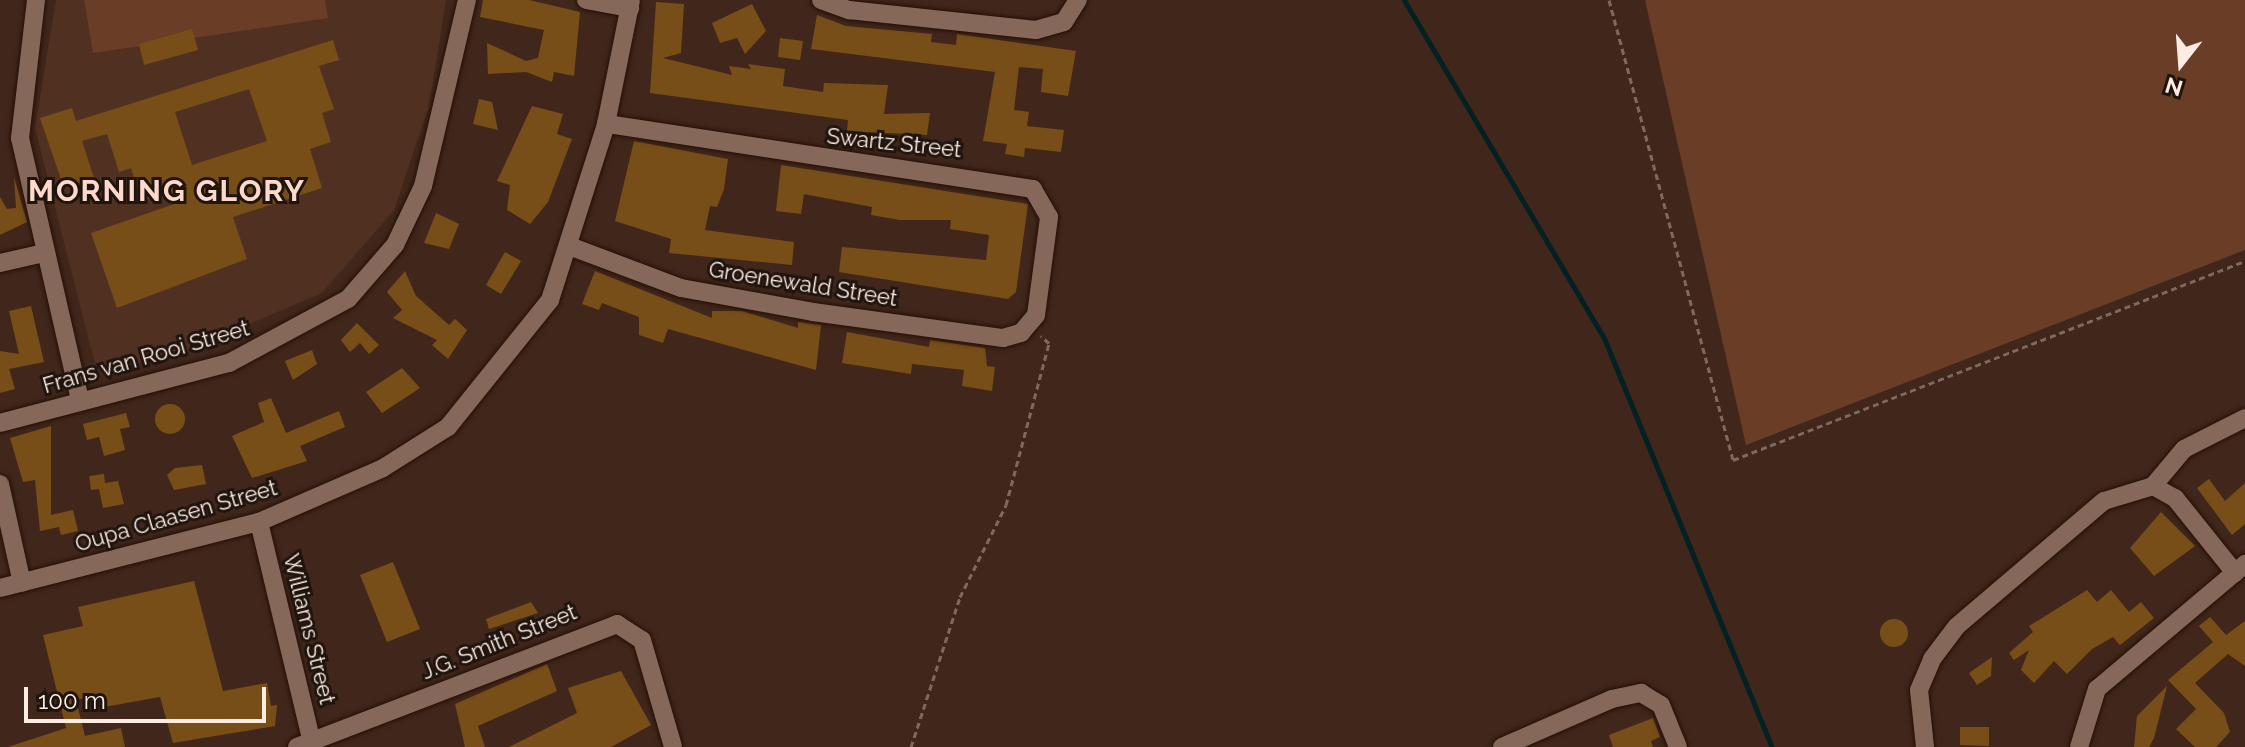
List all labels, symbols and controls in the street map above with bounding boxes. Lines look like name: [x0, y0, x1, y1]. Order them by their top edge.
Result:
north arrow: [2141, 24, 2221, 104]
text: N: [2162, 72, 2186, 102]
street label: Swartz Street: [825, 123, 963, 163]
district label: MORNING GLORY: [28, 173, 306, 209]
street label: Groenewald Street: [707, 256, 899, 312]
street label: Frans van Rooi Street: [39, 315, 253, 399]
street label: Oupa Claasen Street: [72, 475, 280, 557]
street label: Williams Street: [278, 551, 340, 707]
street label: J.G. Smith Street: [418, 599, 580, 685]
scale bar: [28, 671, 270, 721]
text: 100 m: [38, 686, 106, 715]

